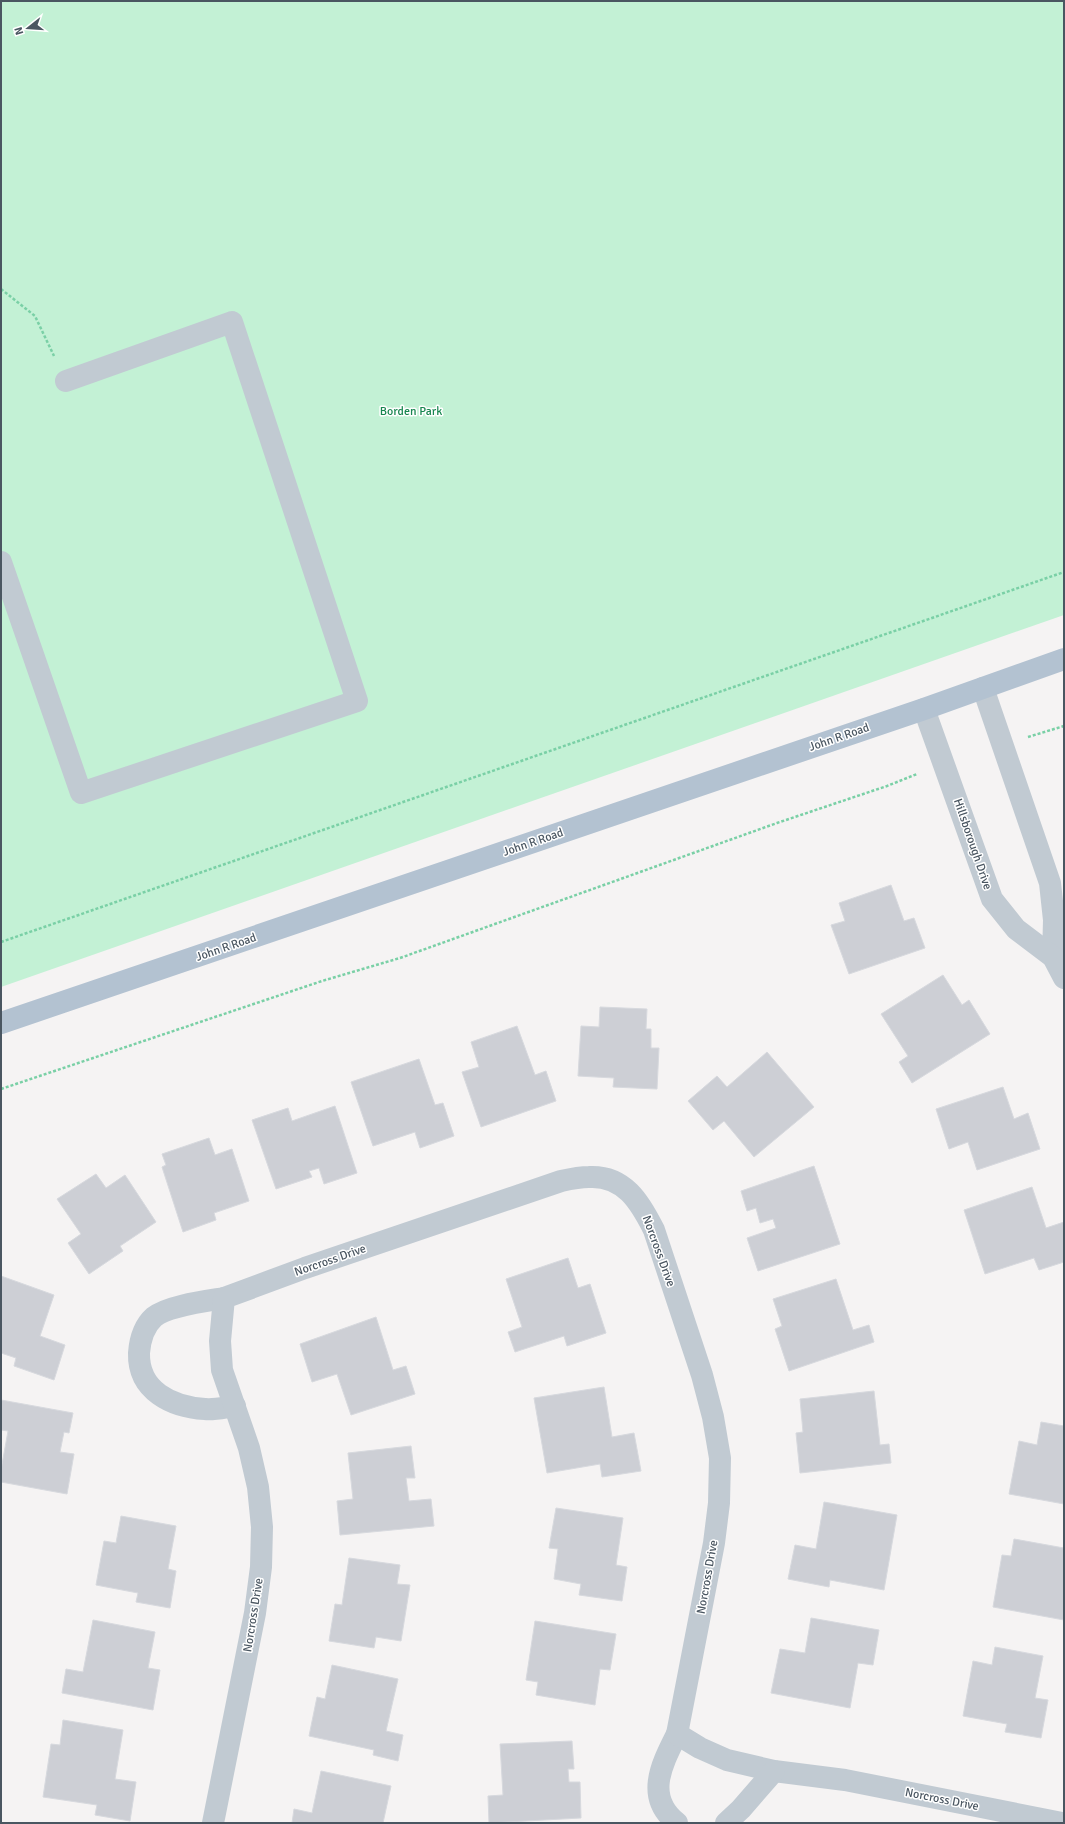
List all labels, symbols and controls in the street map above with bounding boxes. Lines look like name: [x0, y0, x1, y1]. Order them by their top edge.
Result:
north arrow: [8, 8, 48, 48]
text: N: [12, 25, 26, 36]
park label: Borden Park: [380, 404, 442, 419]
street label: John R Road: [807, 720, 871, 755]
street label: Hillsborough Drive: [950, 797, 995, 892]
street label: John R Road: [501, 825, 565, 860]
street label: John R Road: [194, 930, 258, 965]
street label: Norcross Drive: [639, 1214, 678, 1289]
street label: Norcross Drive: [292, 1241, 368, 1280]
street label: Norcross Drive: [694, 1539, 721, 1615]
street label: Norcross Drive: [240, 1577, 267, 1653]
street label: Norcross Drive: [904, 1785, 980, 1814]

